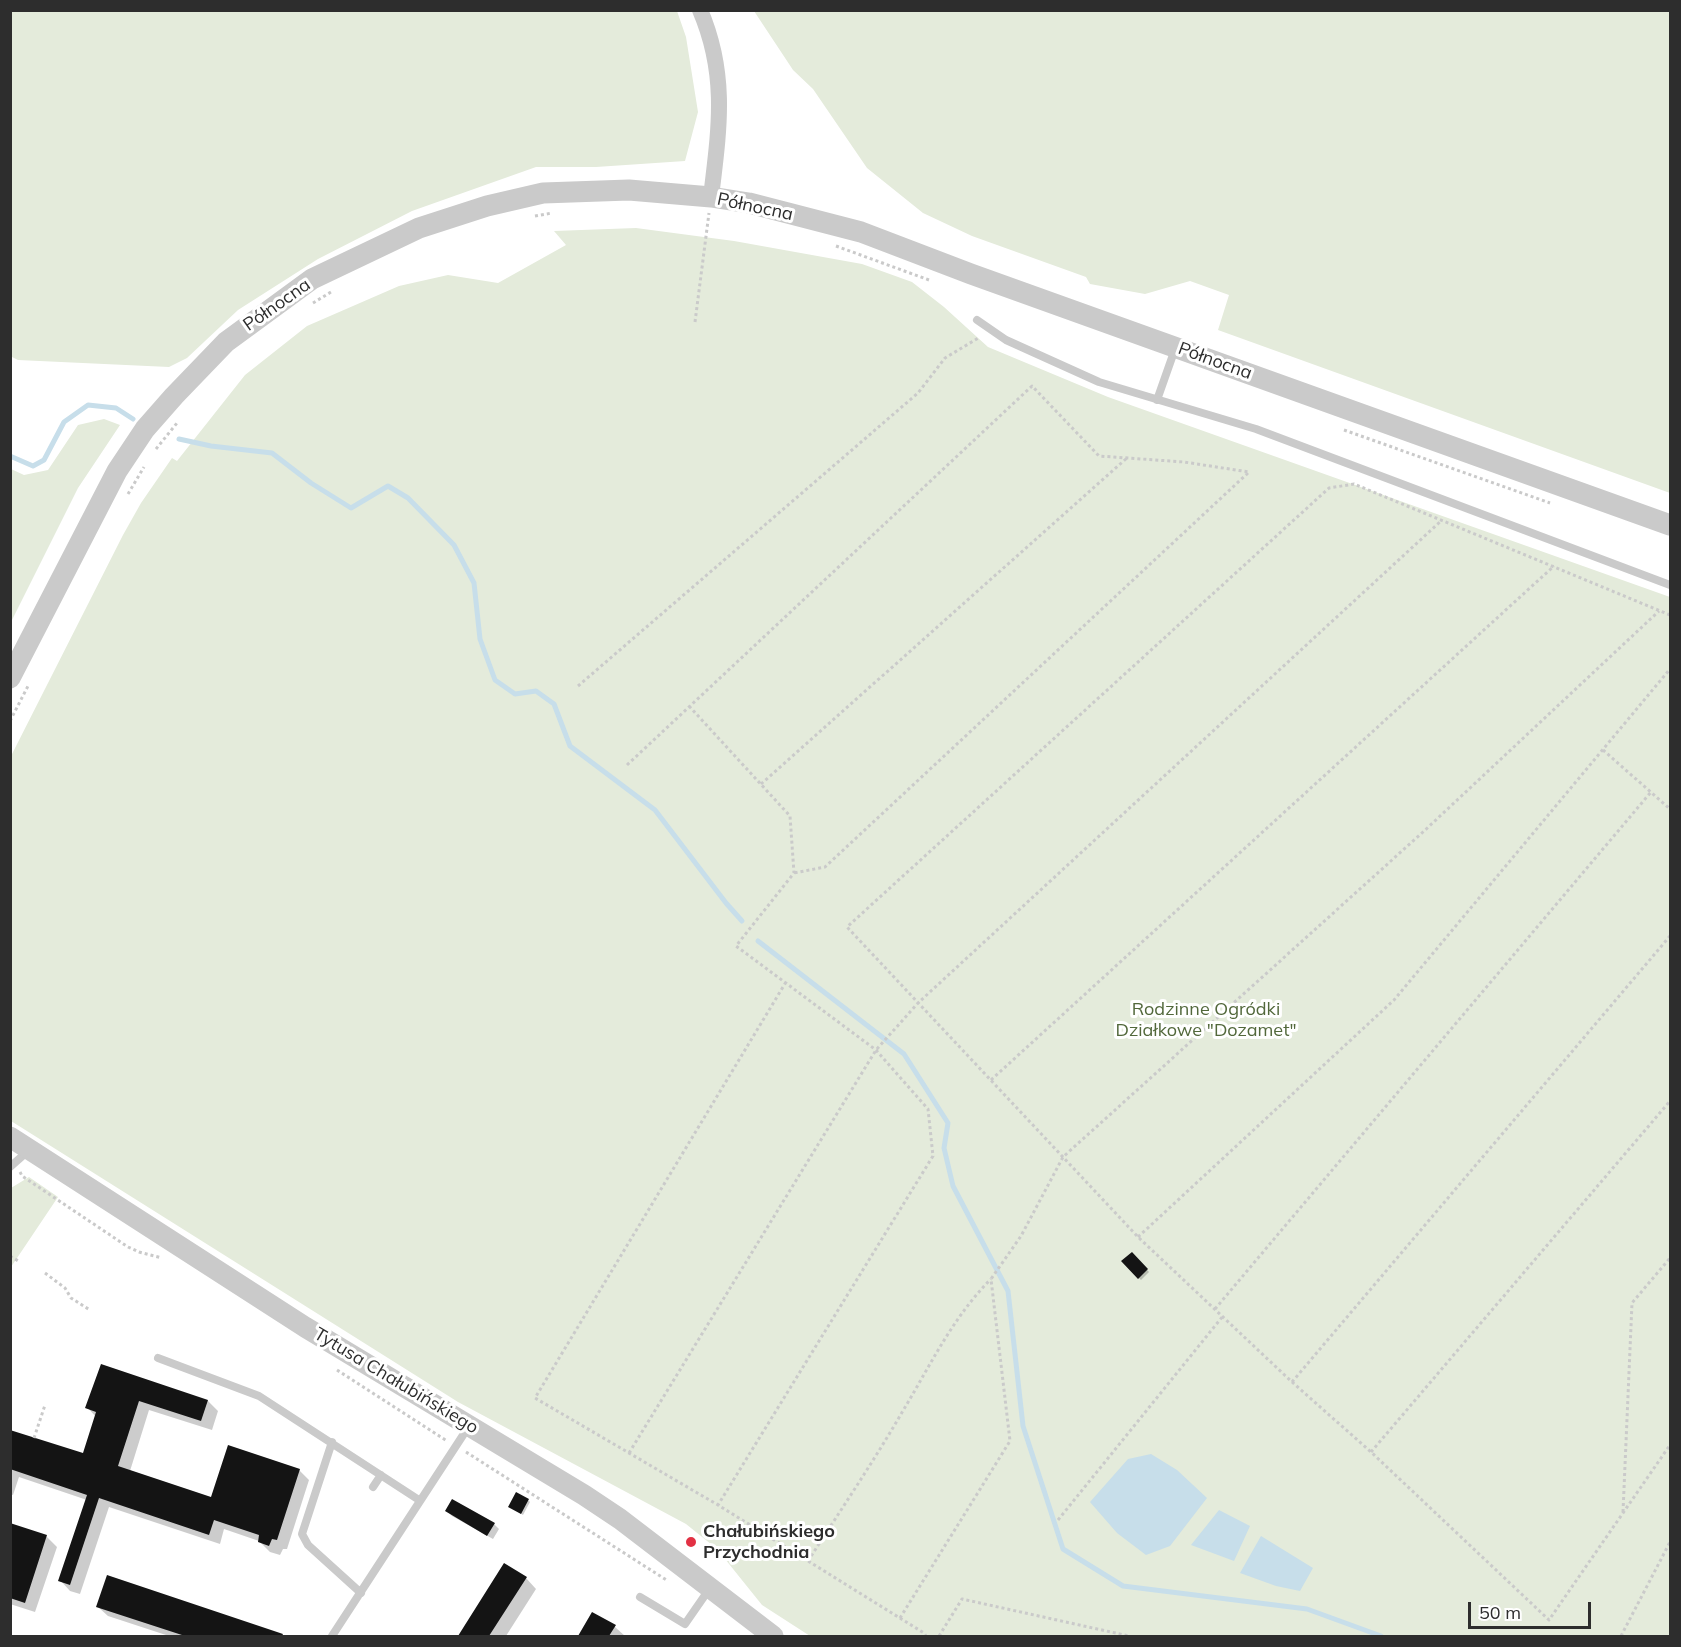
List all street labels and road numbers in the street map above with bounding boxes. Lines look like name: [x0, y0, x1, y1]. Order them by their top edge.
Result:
street label: Północna: [715, 188, 795, 226]
street label: Północna: [239, 274, 315, 336]
street label: Północna: [1175, 338, 1255, 384]
street label: Tytusa Chałubińskiego: [310, 1323, 482, 1439]

